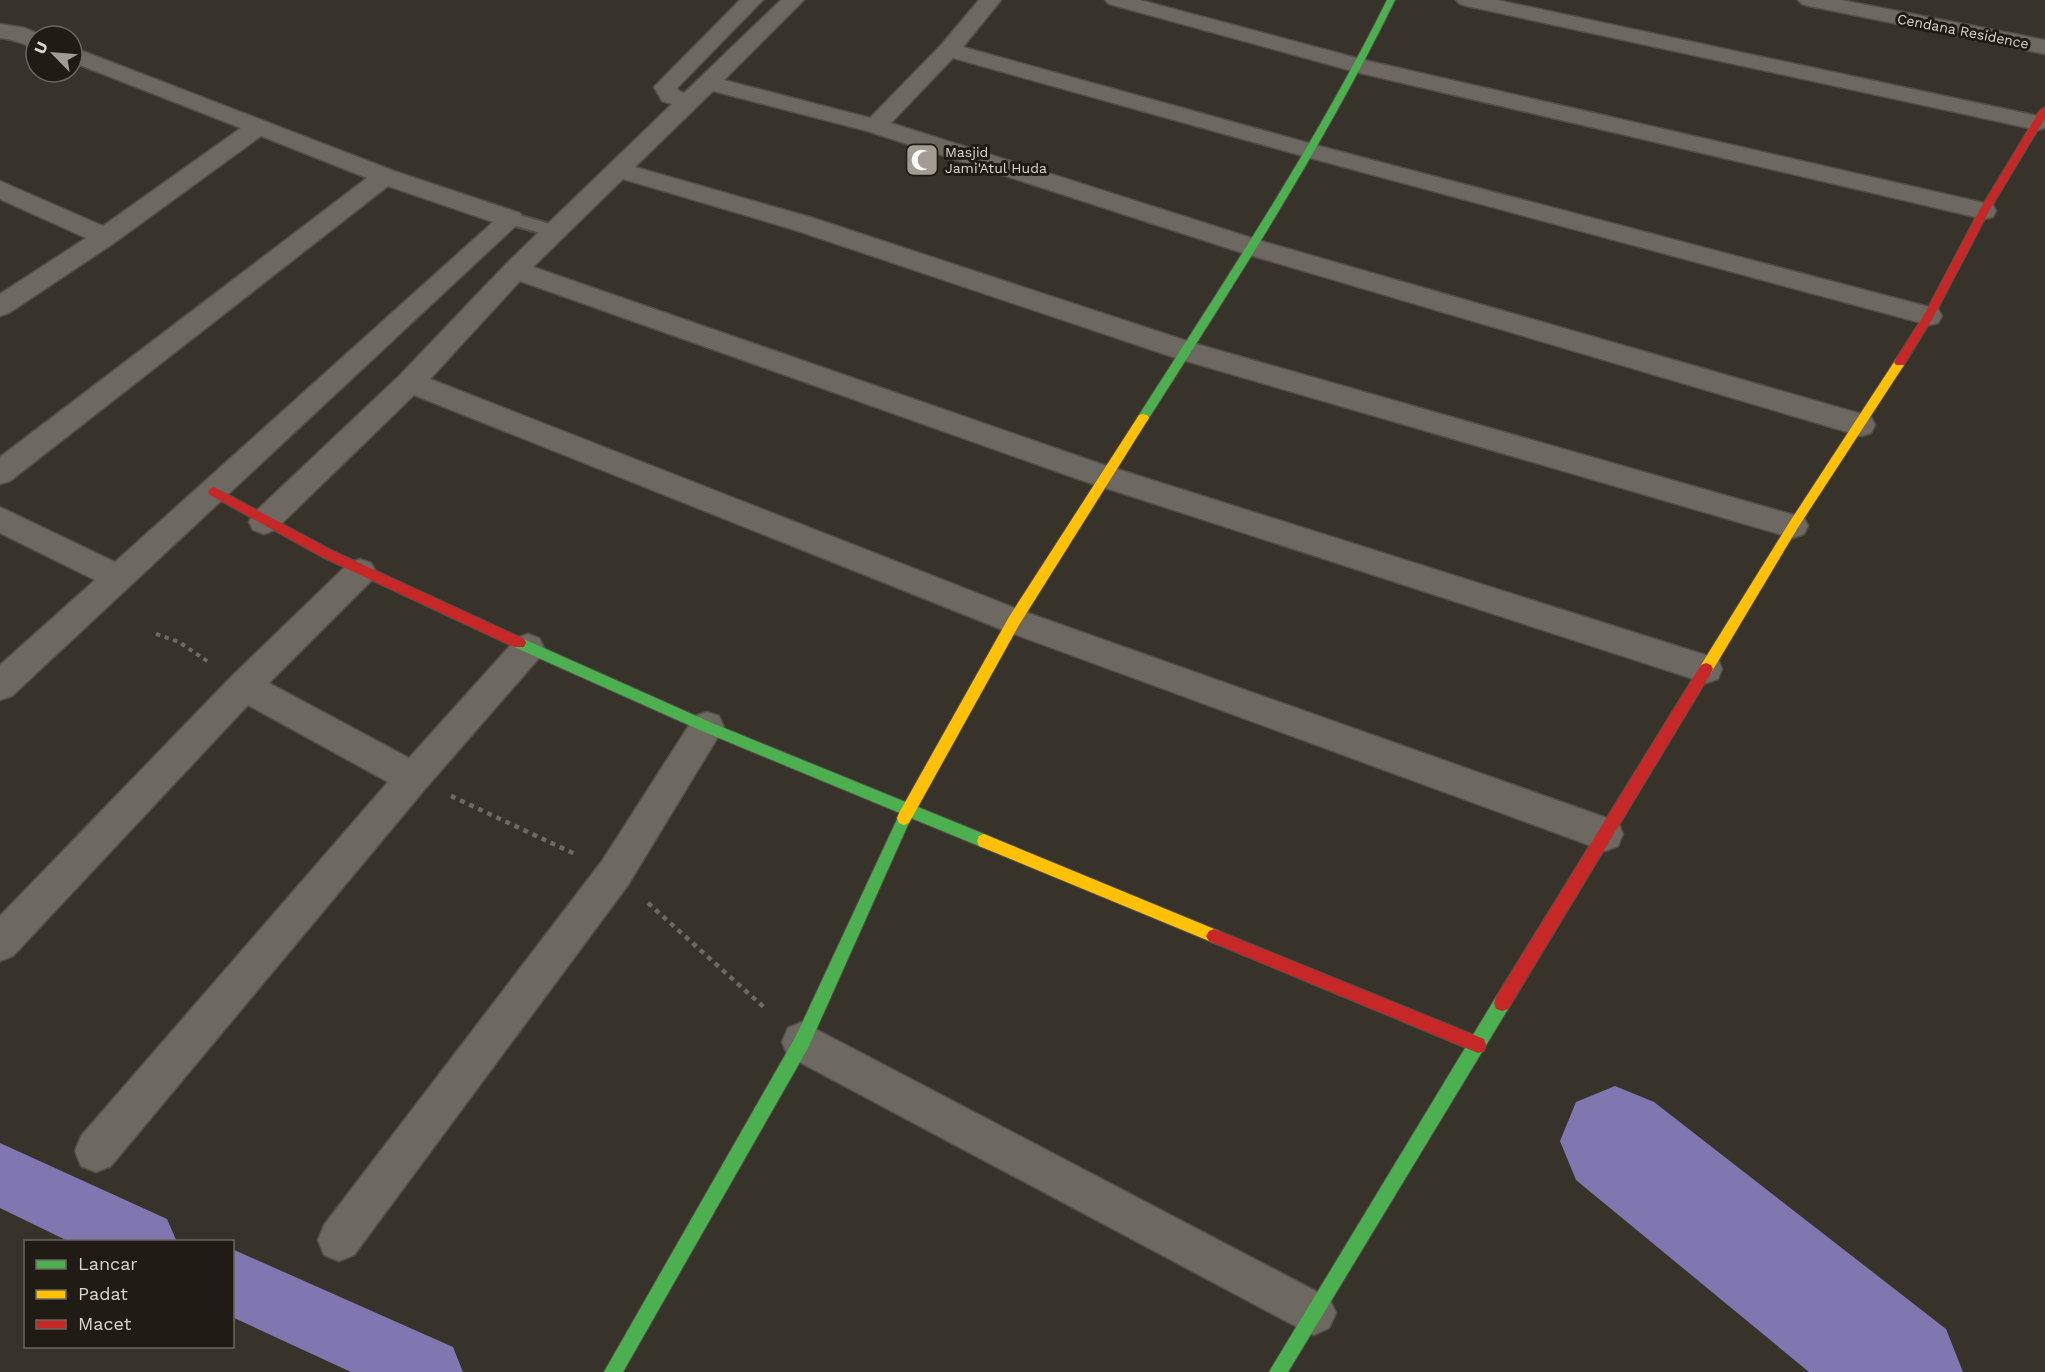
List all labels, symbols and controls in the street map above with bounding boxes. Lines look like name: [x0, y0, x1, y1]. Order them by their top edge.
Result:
street label: Cendana Residence: [1896, 10, 2030, 52]
north arrow: [24, 24, 84, 84]
text: U: [30, 39, 52, 57]
mosque icon: Masjid Jami'Atul Huda: [904, 142, 940, 178]
place label: Masjid Jami'Atul Huda: [945, 144, 1047, 176]
legend: [24, 1240, 234, 1348]
text: Lancar: [78, 1253, 138, 1274]
text: Padat: [78, 1283, 128, 1304]
text: Macet: [78, 1313, 132, 1334]

